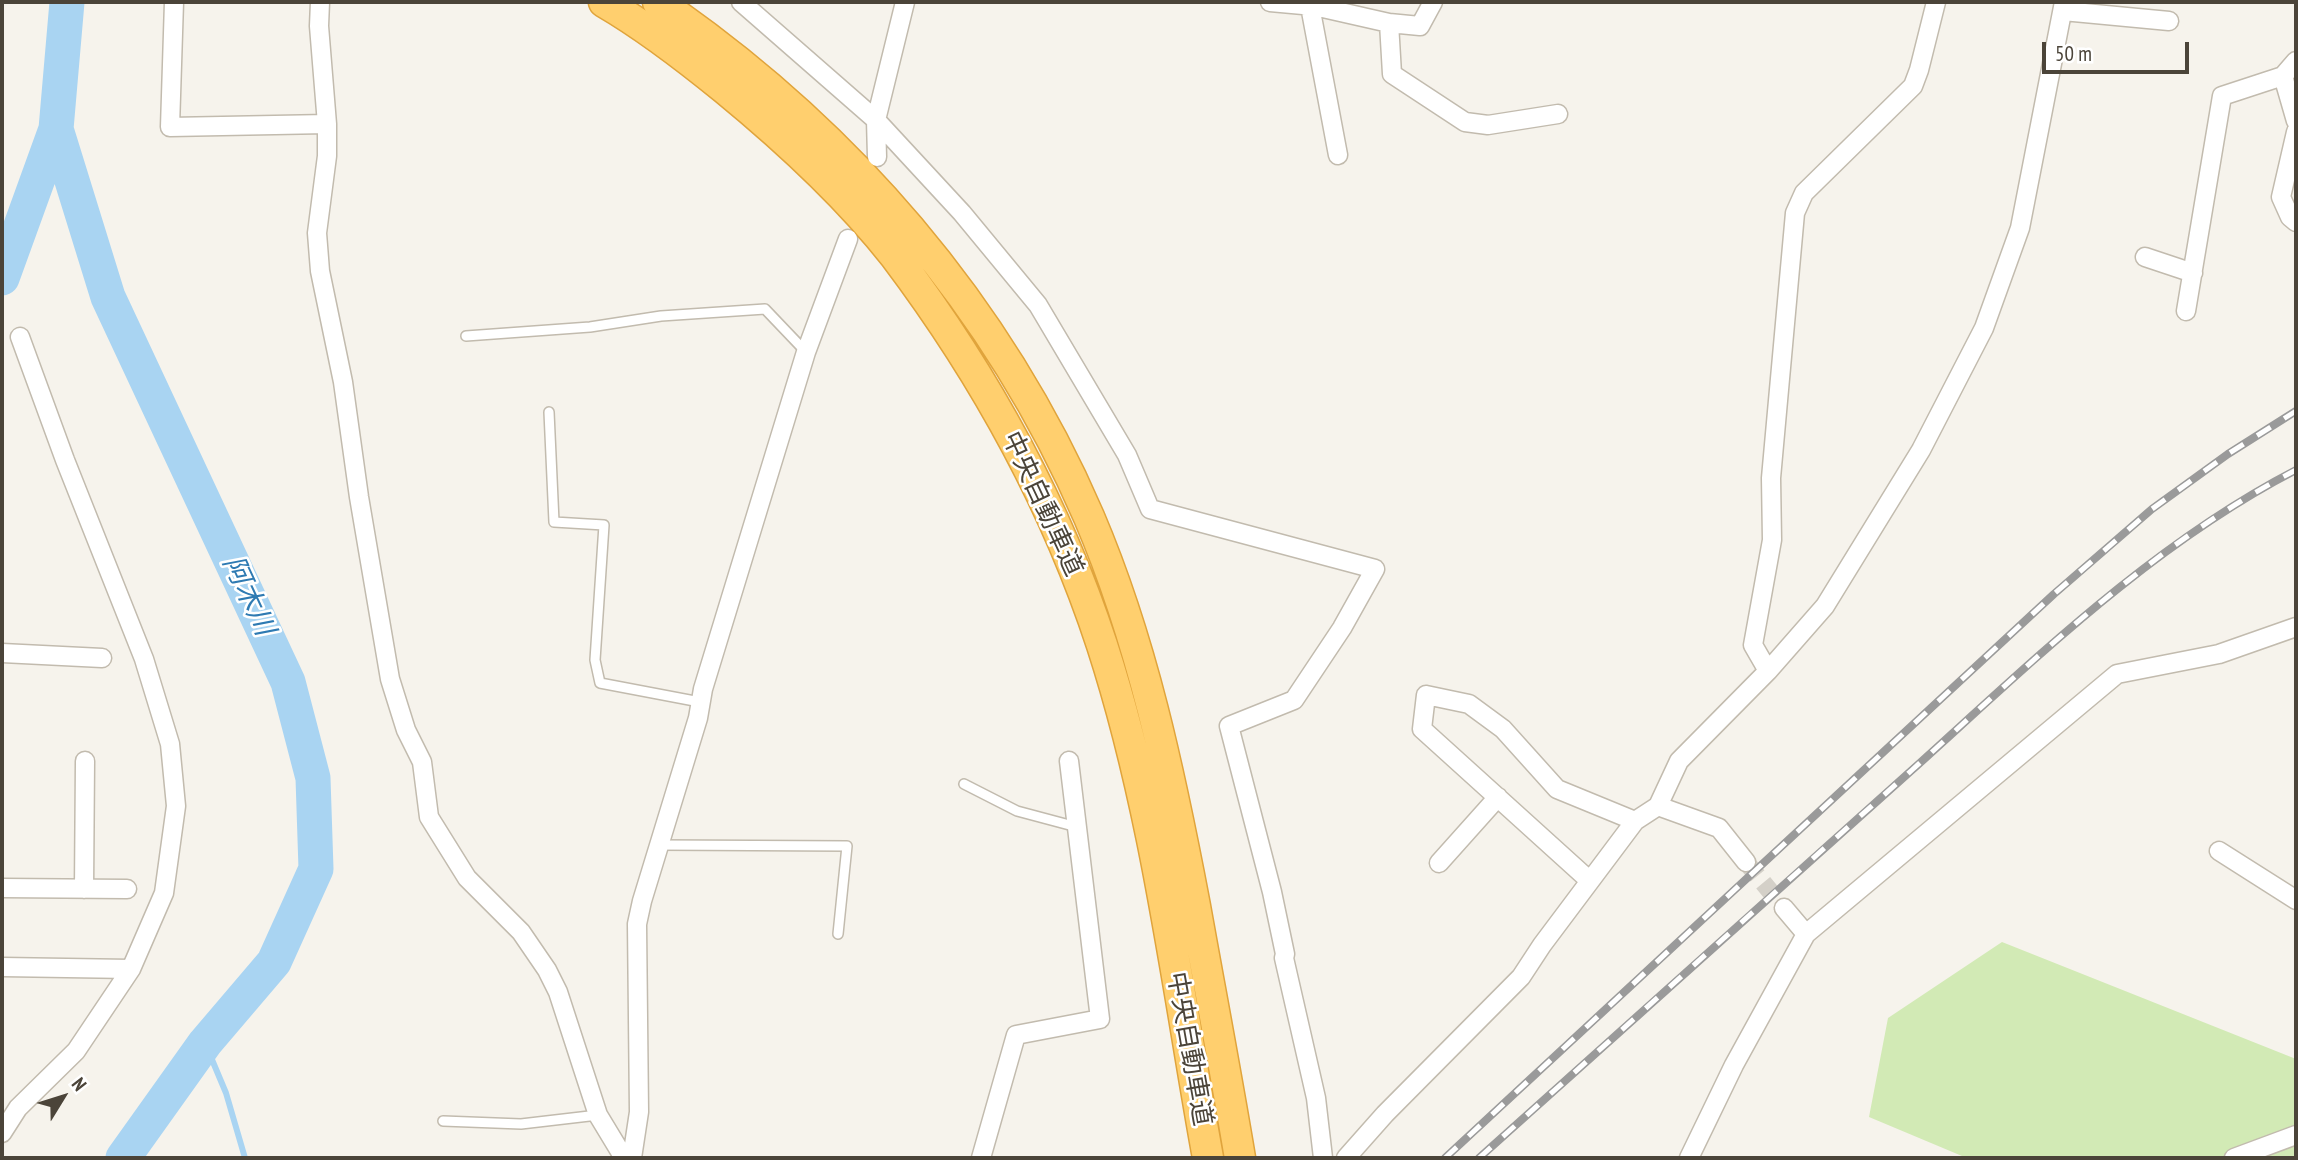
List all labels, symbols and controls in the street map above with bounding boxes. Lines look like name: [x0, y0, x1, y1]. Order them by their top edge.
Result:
scale bar: [2046, 28, 2193, 72]
text: 50 m: [2055, 40, 2092, 67]
street label: 中央自動車道: [995, 427, 1089, 581]
water label: 阿木川: [215, 551, 281, 641]
street label: 中央自動車道: [1160, 969, 1218, 1129]
north arrow: [28, 1062, 98, 1132]
text: N: [67, 1073, 92, 1095]

